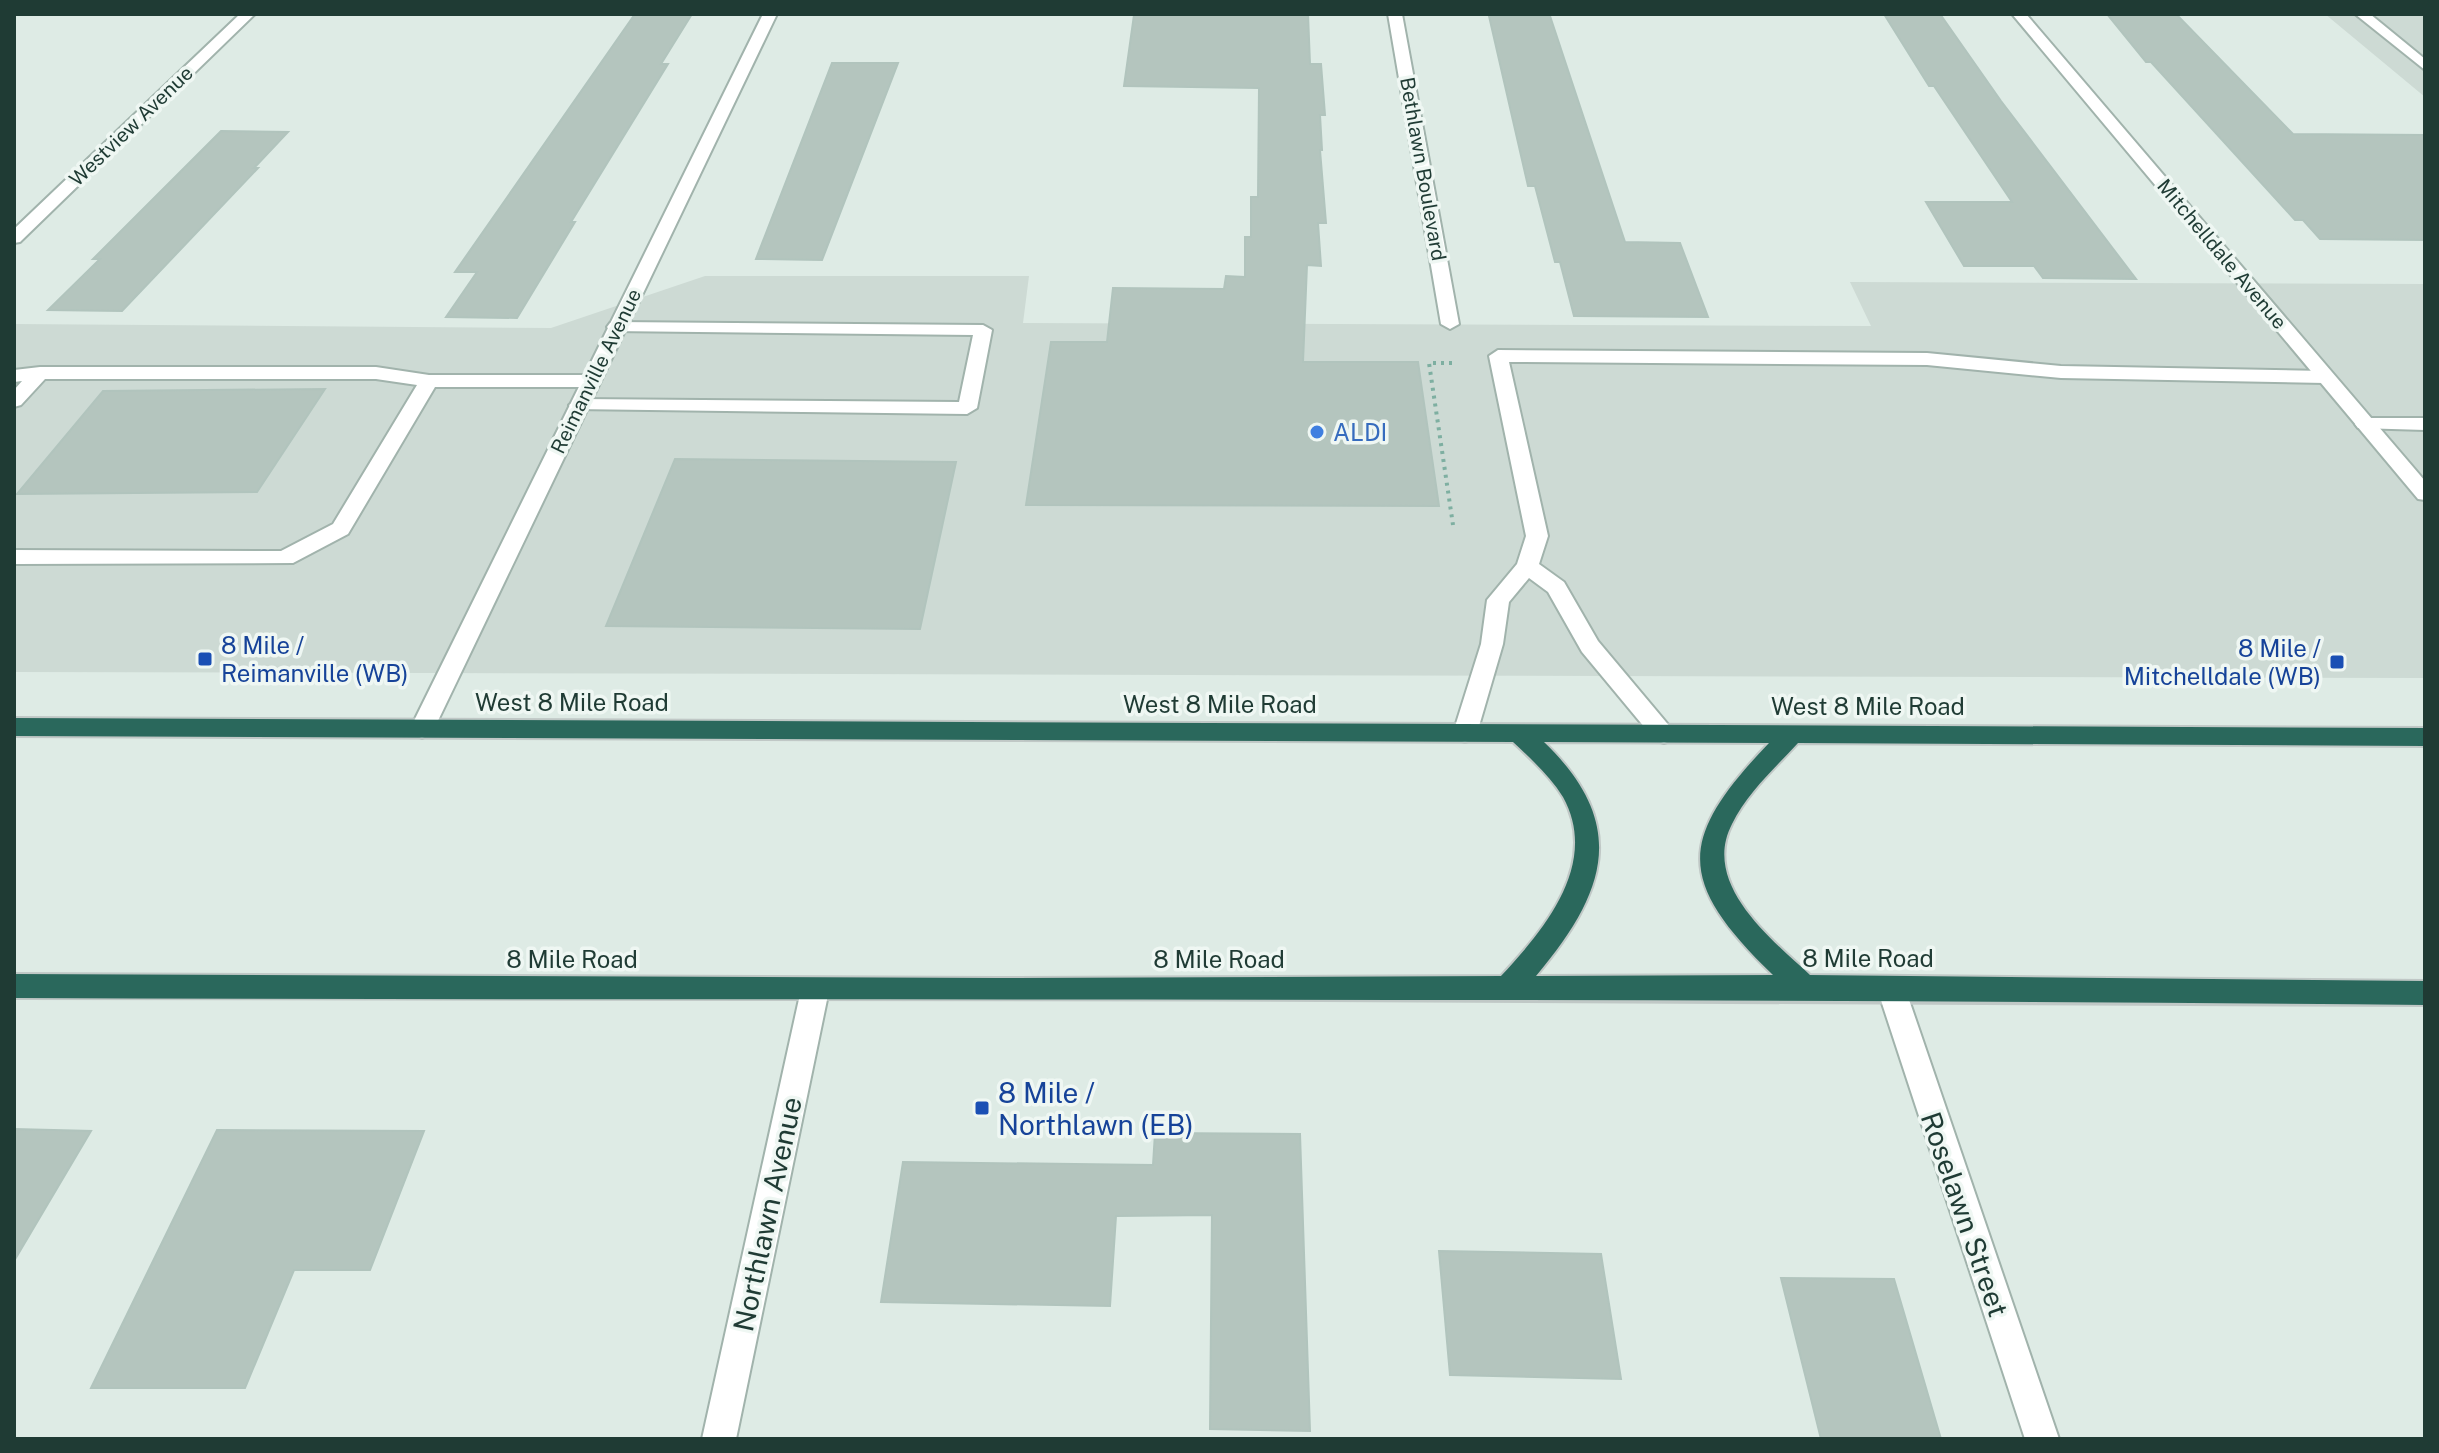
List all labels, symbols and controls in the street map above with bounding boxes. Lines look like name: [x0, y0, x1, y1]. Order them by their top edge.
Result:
street label: Westview Avenue: [64, 61, 198, 191]
street label: Bethlawn Boulevard: [1395, 75, 1451, 263]
street label: Mitchelldale Avenue: [2152, 174, 2292, 334]
street label: Reimanville Avenue: [546, 285, 646, 457]
place label: ALDI: [1333, 418, 1387, 446]
marker: ALDI: [1308, 423, 1326, 441]
place label: 8 Mile / Reimanville (WB): [221, 631, 409, 687]
place label: 8 Mile / Mitchelldale (WB): [2124, 634, 2322, 690]
marker: 8 Mile / Reimanville (WB): [196, 650, 214, 668]
marker: 8 Mile / Mitchelldale (WB): [2328, 653, 2346, 671]
street label: West 8 Mile Road: [475, 688, 669, 716]
street label: West 8 Mile Road: [1123, 690, 1317, 718]
street label: West 8 Mile Road: [1771, 692, 1965, 720]
street label: 8 Mile Road: [1802, 944, 1934, 972]
street label: 8 Mile Road: [506, 945, 638, 973]
street label: 8 Mile Road: [1153, 945, 1285, 973]
place label: 8 Mile / Northlawn (EB): [998, 1076, 1194, 1141]
street label: Northlawn Avenue: [726, 1094, 808, 1334]
marker: 8 Mile / Northlawn (EB): [973, 1099, 991, 1117]
street label: Roselawn Street: [1915, 1107, 2015, 1321]

